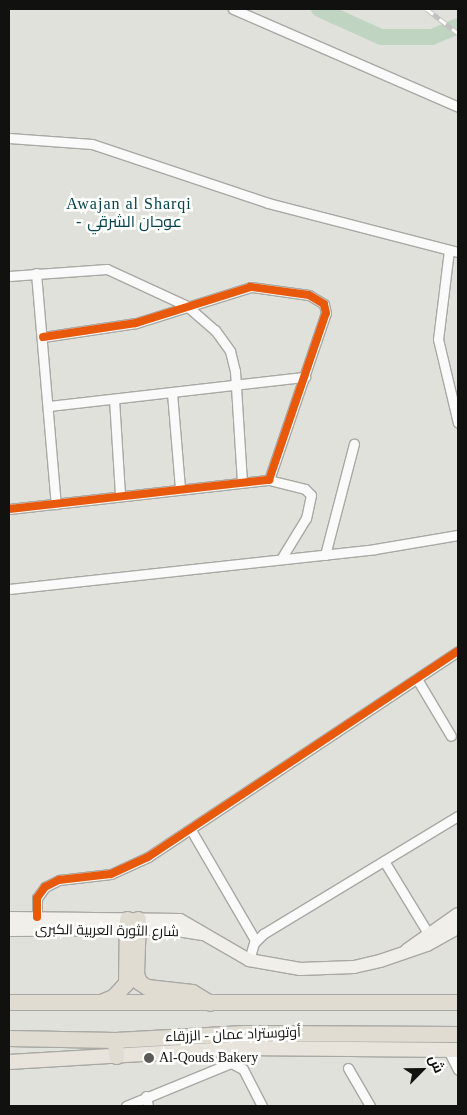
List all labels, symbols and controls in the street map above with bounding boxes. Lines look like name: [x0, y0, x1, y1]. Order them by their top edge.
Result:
district label: Awajan al Sharqi - عوجان الشرقي: [64, 194, 194, 232]
street label: شارع الثورة العربية الكبرى: [35, 921, 179, 941]
street label: أوتوستراد عمان - الزرقاء: [165, 1024, 301, 1046]
north arrow: [397, 1045, 447, 1095]
place label: Al-Qouds Bakery: [159, 1050, 258, 1066]
marker: Al-Qouds Bakery: [143, 1052, 155, 1064]
text: ش: [426, 1053, 447, 1075]

